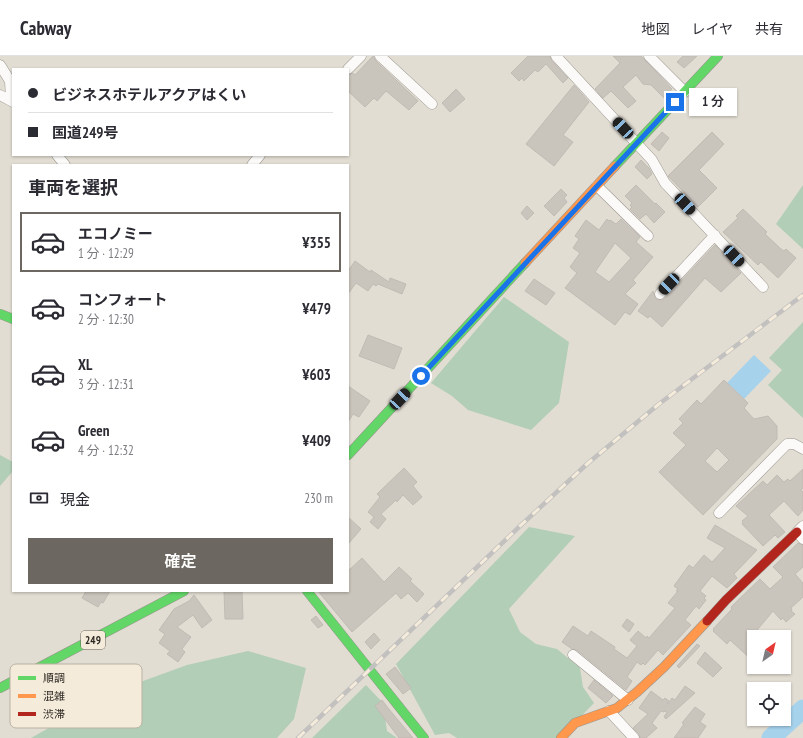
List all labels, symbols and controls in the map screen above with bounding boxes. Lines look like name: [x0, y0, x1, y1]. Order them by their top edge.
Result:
text: Cabway: [20, 16, 71, 40]
text: 地図: [641, 20, 669, 38]
text: レイヤ: [691, 20, 733, 38]
text: 共有: [755, 20, 783, 38]
text: ビジネスホテルアクアはくい: [52, 85, 246, 104]
callout: 1 分: [689, 88, 737, 116]
route end: [666, 93, 684, 111]
text: 1 分: [702, 93, 724, 110]
car: [610, 115, 636, 141]
text: 国道249号: [52, 123, 119, 142]
text: 車両を選択: [28, 176, 118, 199]
car: [672, 191, 698, 217]
icon: car: [30, 224, 66, 260]
text: エコノミー: [78, 224, 153, 243]
text: ¥355: [302, 233, 331, 252]
car: [721, 243, 747, 269]
text: 1 分 · 12:29: [78, 245, 134, 262]
car: [656, 271, 682, 297]
icon: car: [30, 290, 66, 326]
text: コンフォート: [78, 290, 168, 309]
text: ¥479: [302, 299, 331, 318]
text: 2 分 · 12:30: [78, 311, 134, 328]
text: XL: [78, 355, 92, 374]
icon: car: [30, 356, 66, 392]
text: ¥603: [302, 365, 331, 384]
route start: [412, 367, 430, 385]
text: 3 分 · 12:31: [78, 376, 134, 393]
car: [387, 386, 413, 412]
text: Green: [78, 421, 110, 440]
icon: car: [30, 422, 66, 458]
text: ¥409: [302, 431, 331, 450]
text: 4 分 · 12:32: [78, 442, 134, 459]
icon: cash: [28, 487, 50, 509]
text: 現金: [60, 490, 90, 509]
text: 230 m: [304, 490, 333, 507]
button: 確定: [28, 538, 333, 584]
north arrow: [747, 630, 791, 674]
map controls: [747, 630, 791, 726]
road number: 249: [81, 631, 105, 649]
legend: [10, 664, 142, 728]
text: 順調: [43, 671, 65, 685]
button: locate: [747, 682, 791, 726]
text: 混雑: [43, 689, 65, 703]
text: 渋滞: [43, 707, 65, 721]

